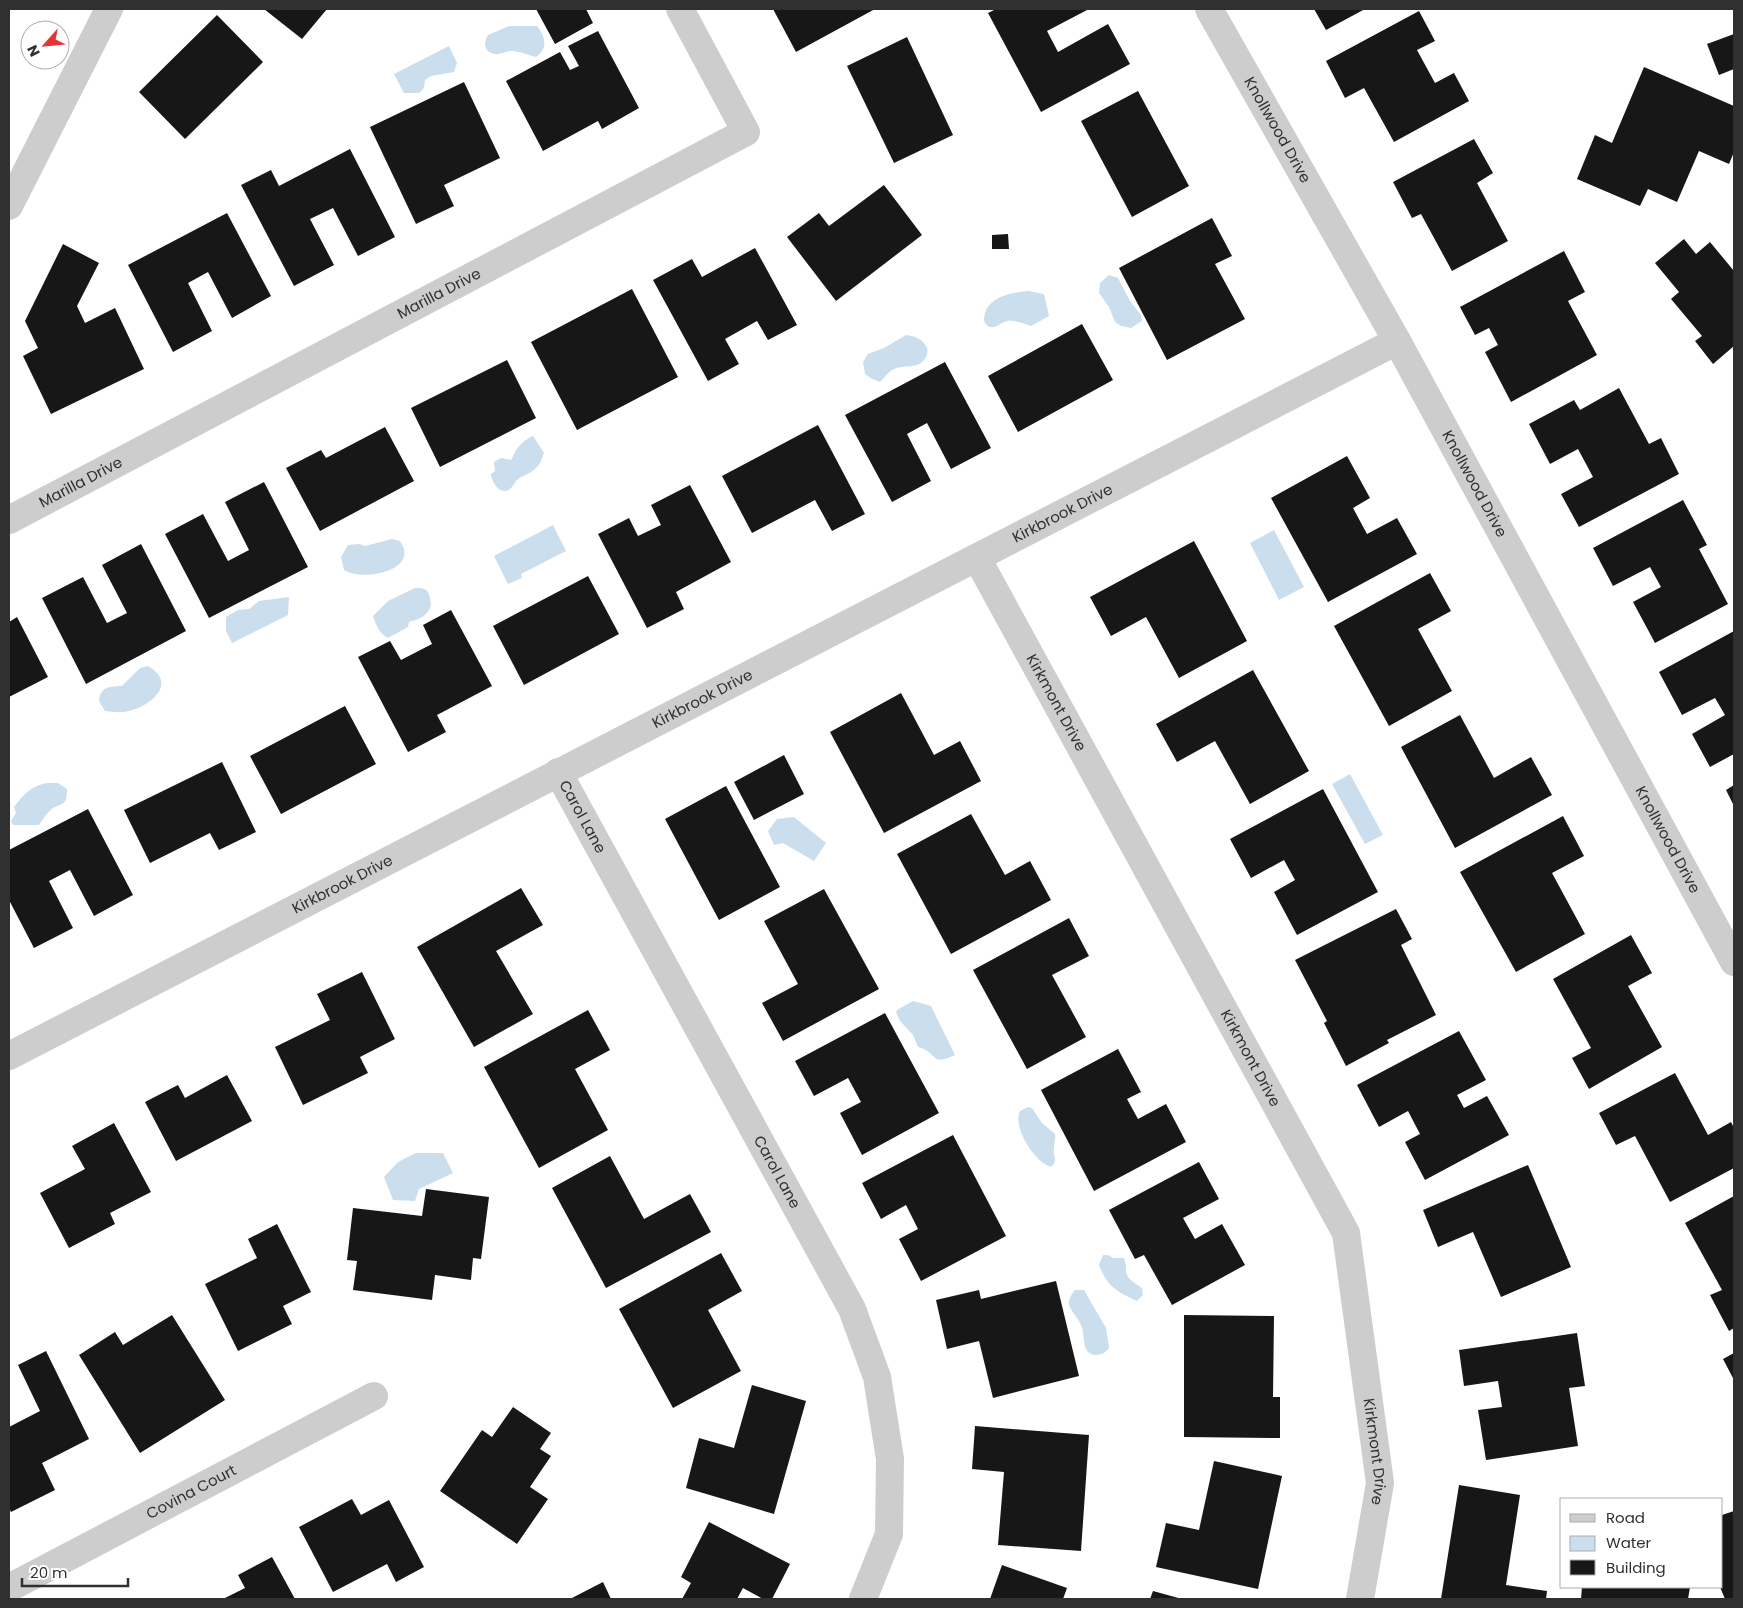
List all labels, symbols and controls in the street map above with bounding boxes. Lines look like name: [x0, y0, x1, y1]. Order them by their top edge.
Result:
north arrow: [20, 20, 70, 70]
text: N: [22, 42, 45, 60]
street label: Knollwood Drive: [1239, 73, 1316, 187]
street label: Marilla Drive: [393, 263, 484, 324]
street label: Knollwood Drive: [1437, 426, 1513, 541]
street label: Marilla Drive: [35, 451, 126, 512]
street label: Kirkbrook Drive: [1008, 478, 1116, 548]
street label: Kirkmont Drive: [1022, 650, 1092, 755]
street label: Kirkbrook Drive: [648, 664, 756, 733]
street label: Carol Lane: [554, 776, 611, 857]
street label: Knollwood Drive: [1631, 782, 1706, 897]
street label: Kirkbrook Drive: [288, 849, 396, 918]
street label: Kirkmont Drive: [1216, 1006, 1286, 1110]
street label: Carol Lane: [749, 1132, 806, 1212]
street label: Kirkmont Drive: [1359, 1397, 1391, 1507]
street label: Covina Court: [142, 1459, 240, 1524]
legend: [1560, 1498, 1723, 1588]
text: Road: [1606, 1507, 1645, 1528]
text: Water: [1606, 1532, 1652, 1553]
scale bar: [22, 1556, 129, 1588]
text: Building: [1606, 1557, 1666, 1578]
text: 20 m: [30, 1562, 68, 1583]

